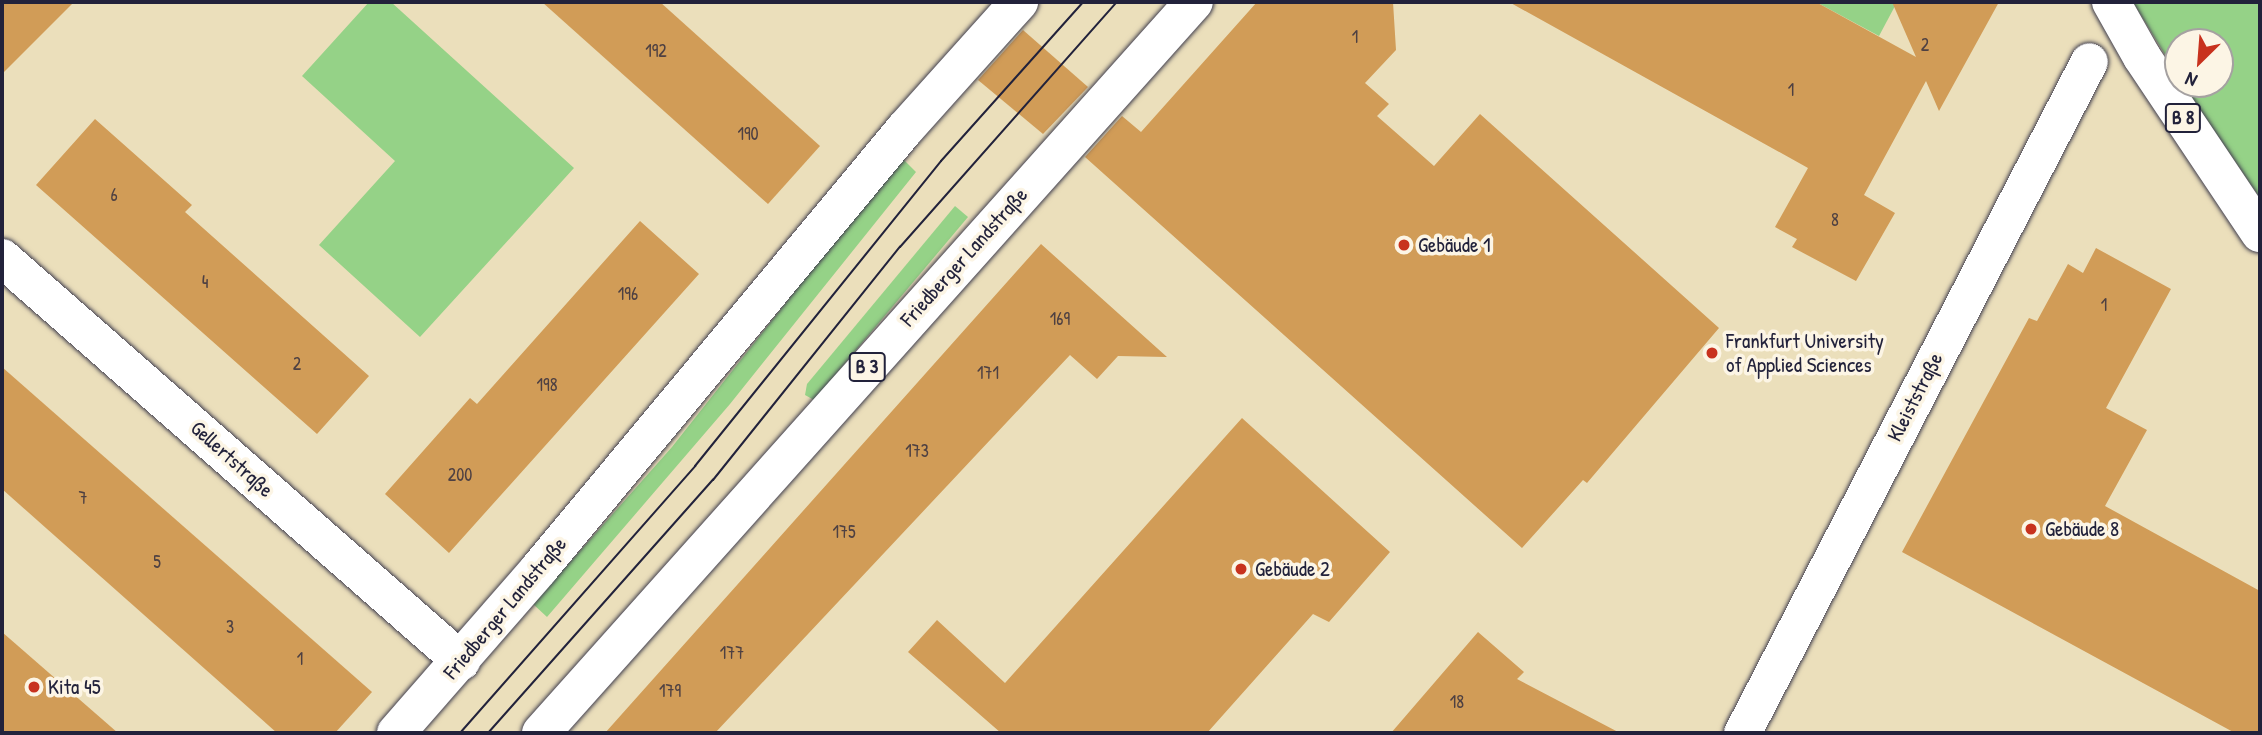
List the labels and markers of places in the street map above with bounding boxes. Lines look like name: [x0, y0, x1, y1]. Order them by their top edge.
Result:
place label: Gebäude 1: [1418, 232, 1491, 258]
marker: Gebäude 1: [1396, 237, 1412, 253]
place label: Frankfurt University of Applied Sciences: [1726, 328, 1884, 378]
marker: Frankfurt University of Applied Sciences: [1704, 345, 1720, 361]
place label: Gebäude 8: [2045, 516, 2119, 542]
marker: Gebäude 8: [2023, 521, 2039, 537]
place label: Gebäude 2: [1255, 556, 1330, 582]
marker: Gebäude 2: [1233, 561, 1249, 577]
place label: Kita 45: [48, 674, 101, 700]
marker: Kita 45: [26, 679, 42, 695]

